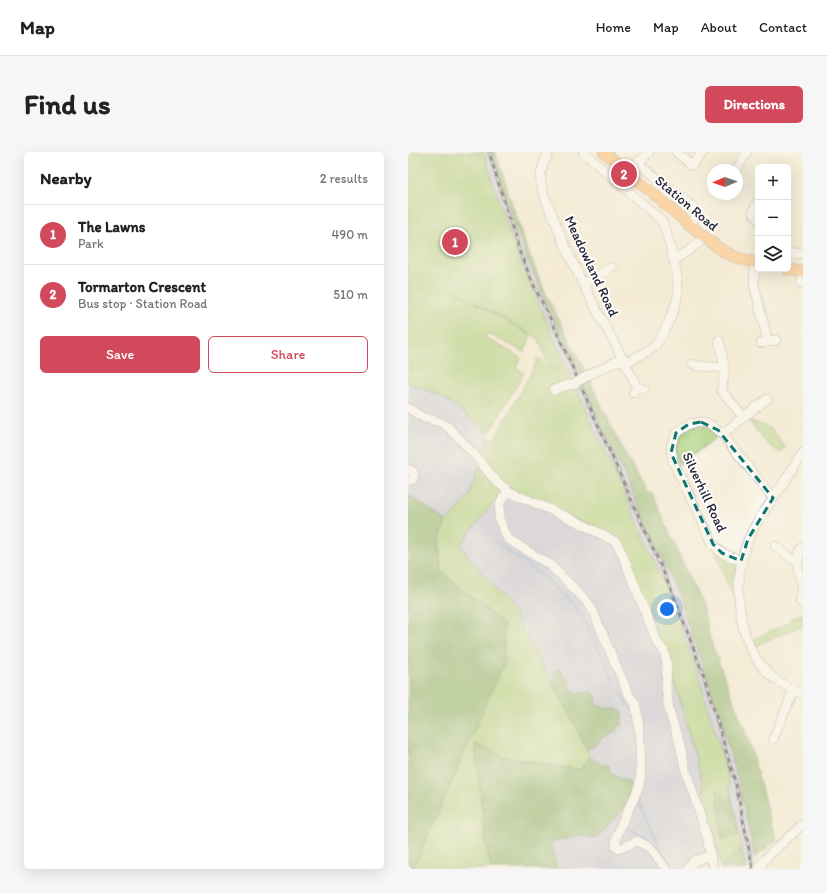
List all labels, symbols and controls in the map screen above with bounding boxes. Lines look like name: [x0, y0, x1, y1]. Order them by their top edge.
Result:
text: Map: [20, 16, 55, 39]
text: Home: [596, 19, 631, 36]
text: Map: [653, 19, 679, 36]
text: About: [701, 19, 737, 36]
text: Contact: [759, 19, 807, 36]
button: Directions: [705, 86, 803, 123]
text: Find us: [24, 87, 111, 121]
pin: 2: [611, 159, 637, 189]
north arrow: [707, 164, 743, 200]
map controls: [755, 164, 791, 272]
button: +: [755, 164, 791, 200]
text: Nearby: [40, 168, 92, 188]
text: 2 results: [320, 171, 368, 186]
street label: Station Road: [651, 172, 722, 235]
button: −: [755, 200, 791, 236]
street label: Meadowland Road: [561, 213, 622, 320]
text: The Lawns: [78, 218, 145, 236]
text: 1: [50, 227, 56, 242]
text: 490 m: [332, 227, 368, 242]
pin: 1: [442, 227, 468, 257]
text: Park: [78, 236, 104, 251]
button: layers: [755, 236, 791, 272]
text: Tormarton Crescent: [78, 278, 206, 296]
text: 2: [50, 287, 56, 302]
text: 510 m: [333, 287, 368, 302]
text: Bus stop · Station Road: [78, 296, 207, 311]
button: Save: [40, 336, 200, 373]
button: Share: [208, 336, 368, 373]
street label: Silverhill Road: [679, 449, 731, 535]
your location: [657, 599, 677, 619]

